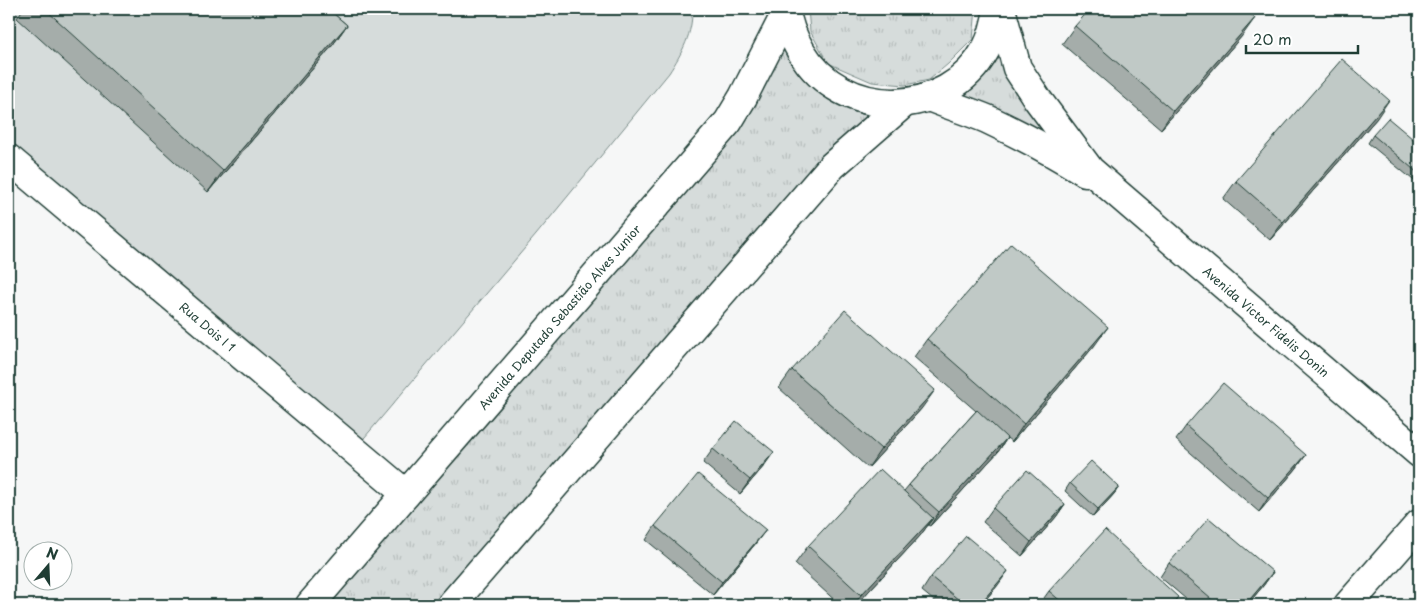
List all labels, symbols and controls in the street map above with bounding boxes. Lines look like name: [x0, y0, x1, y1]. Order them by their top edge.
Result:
scale bar: [1246, 22, 1358, 54]
text: 20 m: [1253, 27, 1292, 50]
street label: Avenida Deputado Sebastião Alves Junior: [474, 220, 645, 413]
street label: Avenida Victor Fidelis Donin: [1199, 262, 1333, 381]
street label: Rua Dois I 1: [176, 298, 240, 356]
north arrow: [22, 542, 72, 592]
text: N: [44, 542, 61, 565]

